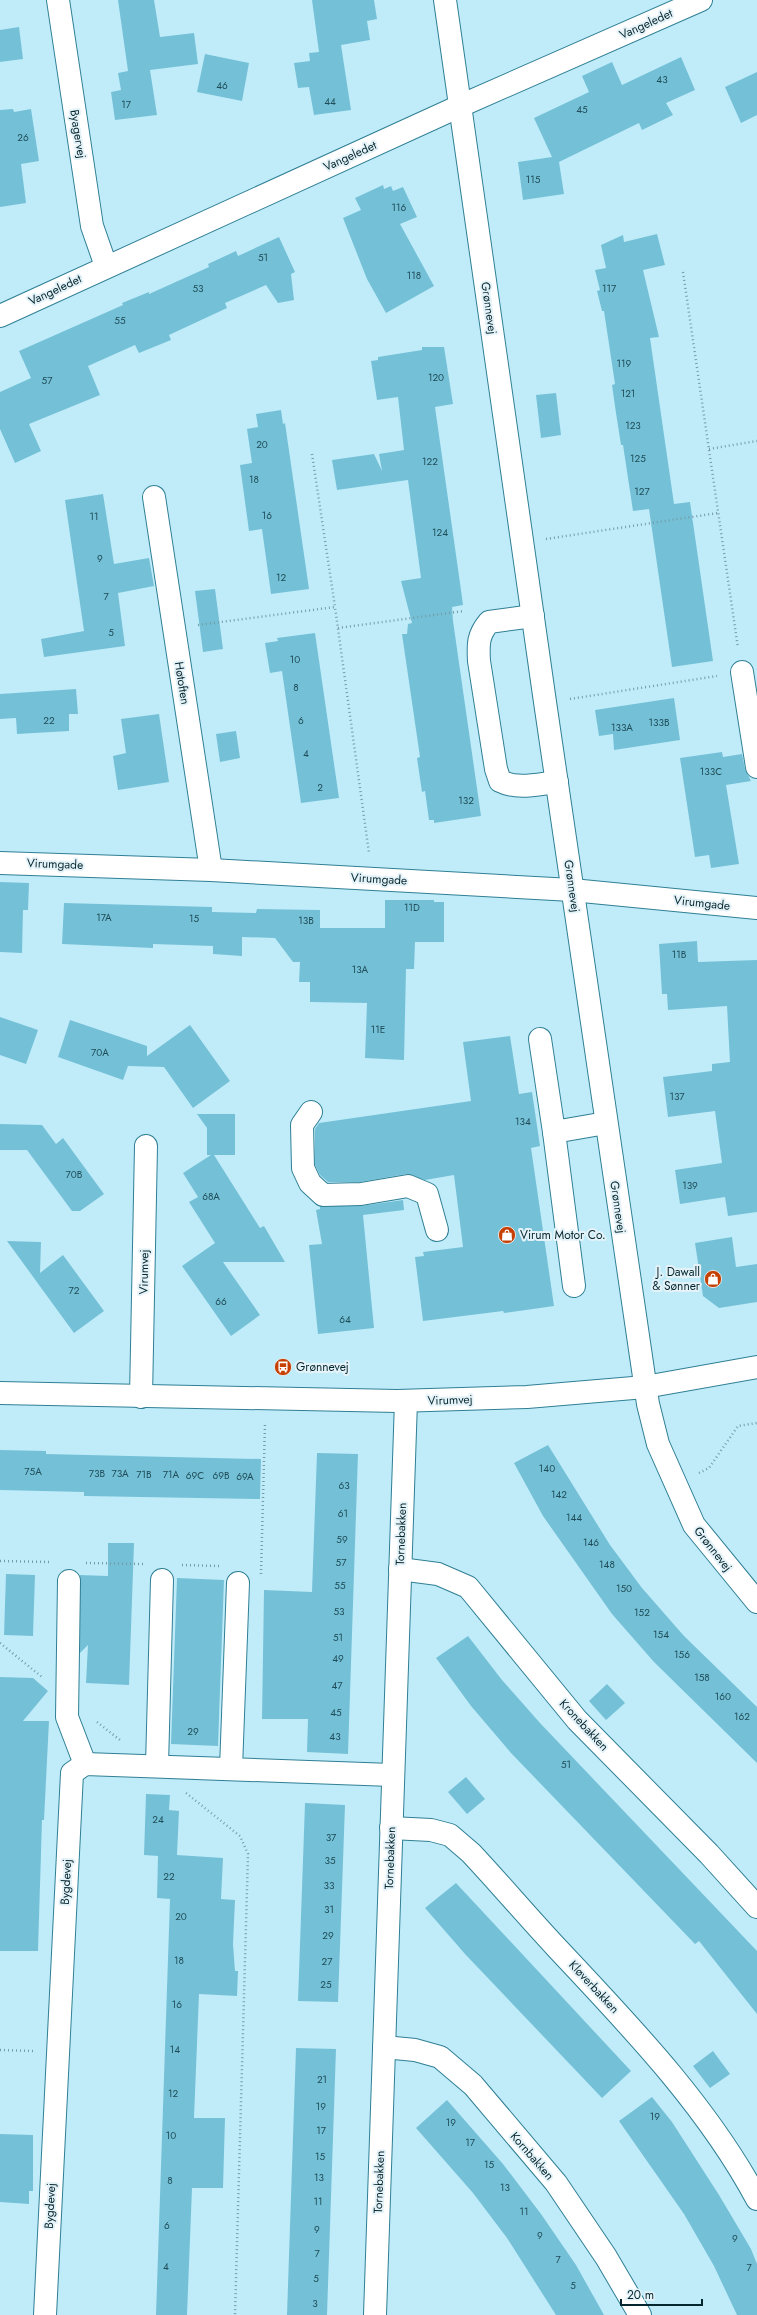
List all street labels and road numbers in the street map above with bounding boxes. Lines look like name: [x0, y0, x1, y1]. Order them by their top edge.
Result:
street label: Vangeledet: [616, 4, 676, 44]
street label: Byagervej: [65, 108, 91, 160]
street label: Vangeledet: [320, 136, 380, 176]
street label: Vangeledet: [26, 270, 85, 310]
street label: Grønnevej: [476, 281, 502, 335]
street label: Høtoften: [170, 660, 194, 706]
street label: Virumgade: [26, 854, 84, 874]
street label: Grønnevej: [559, 859, 585, 913]
street label: Virumgade: [350, 869, 408, 889]
street label: Virumgade: [673, 891, 731, 915]
street label: Grønnevej: [605, 1180, 631, 1234]
street label: Virumvej: [135, 1249, 153, 1295]
street label: Virumvej: [427, 1390, 473, 1410]
street label: Tornebakken: [391, 1502, 411, 1566]
street label: Grønnevej: [690, 1523, 736, 1575]
street label: Kronebakken: [555, 1695, 613, 1755]
street label: Tornebakken: [380, 1826, 400, 1890]
street label: Bygdevej: [56, 1859, 76, 1905]
street label: Kløverbakken: [565, 1956, 623, 2018]
street label: Kornbakken: [506, 2128, 558, 2184]
street label: Tornebakken: [369, 2150, 389, 2214]
street label: Bygdevej: [40, 2183, 60, 2229]

